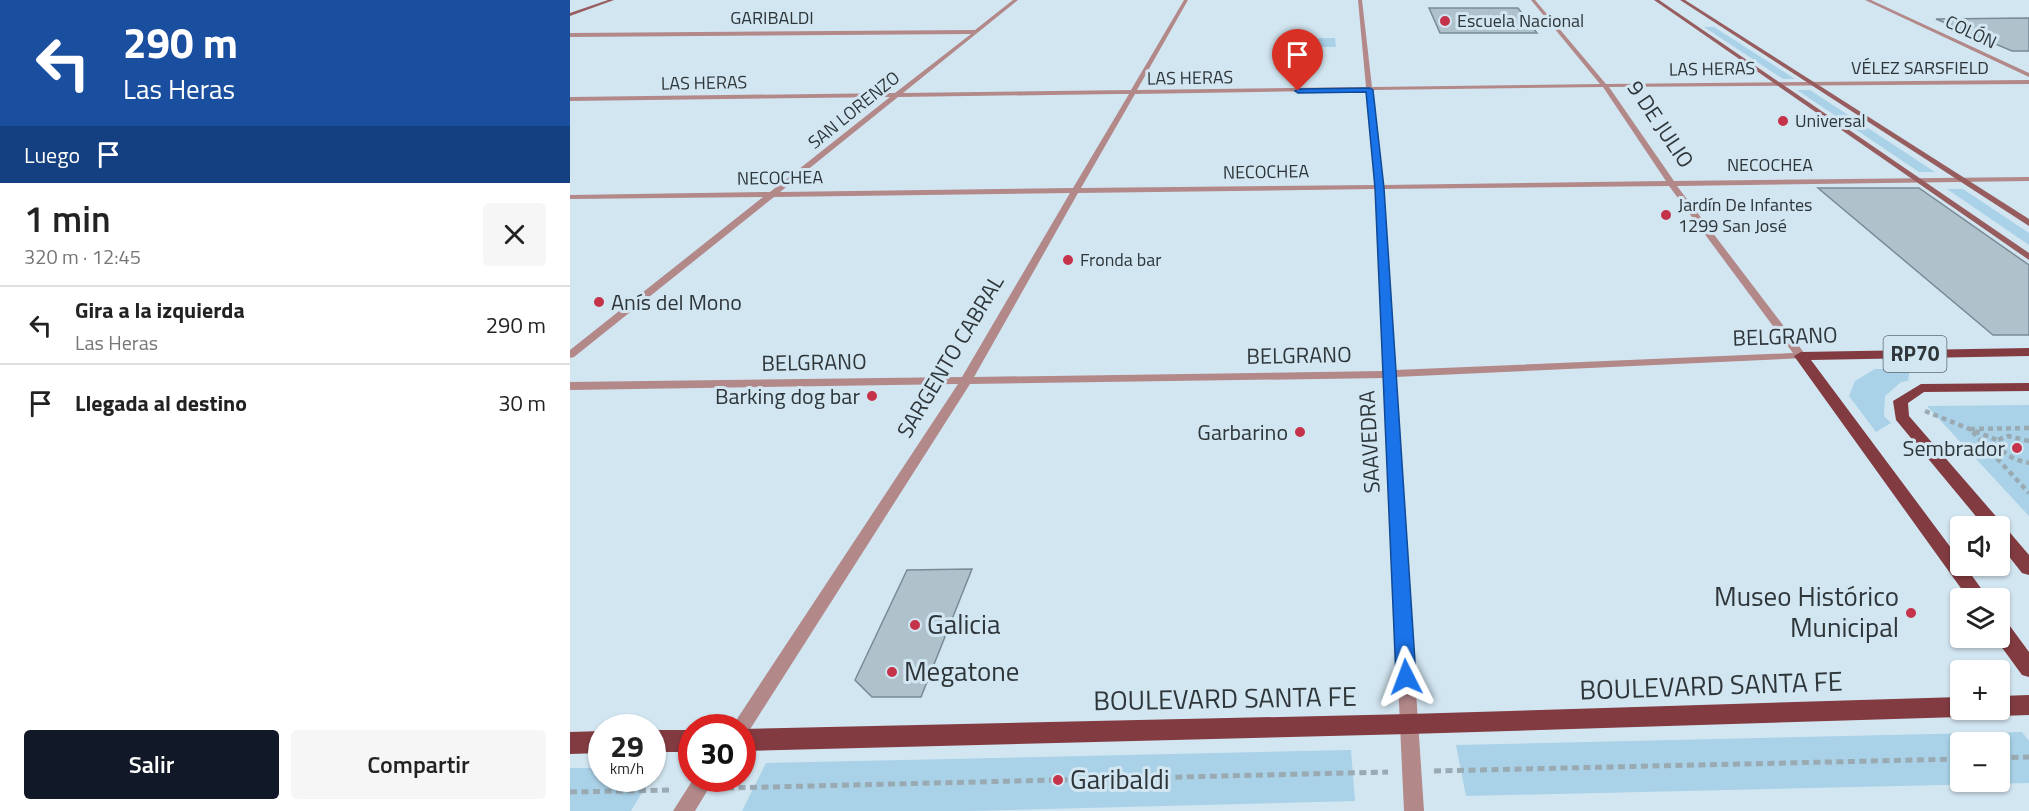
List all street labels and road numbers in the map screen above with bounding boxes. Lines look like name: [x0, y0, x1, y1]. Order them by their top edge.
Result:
street label: GARIBALDI: [730, 4, 814, 31]
street label: COLÓN: [1941, 8, 2001, 55]
street label: LAS HERAS: [1669, 54, 1755, 83]
street label: VÉLEZ SARSFIELD: [1851, 54, 1989, 81]
street label: LAS HERAS: [1147, 63, 1233, 92]
street label: SAN LORENZO: [802, 64, 905, 155]
street label: LAS HERAS: [661, 68, 747, 97]
street label: 9 DE JULIO: [1619, 73, 1703, 175]
street label: NECOCHEA: [1727, 151, 1813, 178]
street label: NECOCHEA: [1223, 157, 1310, 186]
street label: NECOCHEA: [737, 163, 824, 192]
street label: SARGENTO CABRAL: [888, 268, 1012, 444]
street label: BELGRANO: [1732, 317, 1838, 355]
road number: RP70: [1884, 336, 1946, 372]
street label: BELGRANO: [1246, 337, 1352, 373]
street label: BELGRANO: [761, 344, 867, 380]
street label: SAAVEDRA: [1349, 390, 1389, 494]
street label: BOULEVARD SANTA FE: [1579, 659, 1843, 710]
street label: BOULEVARD SANTA FE: [1093, 675, 1357, 720]

